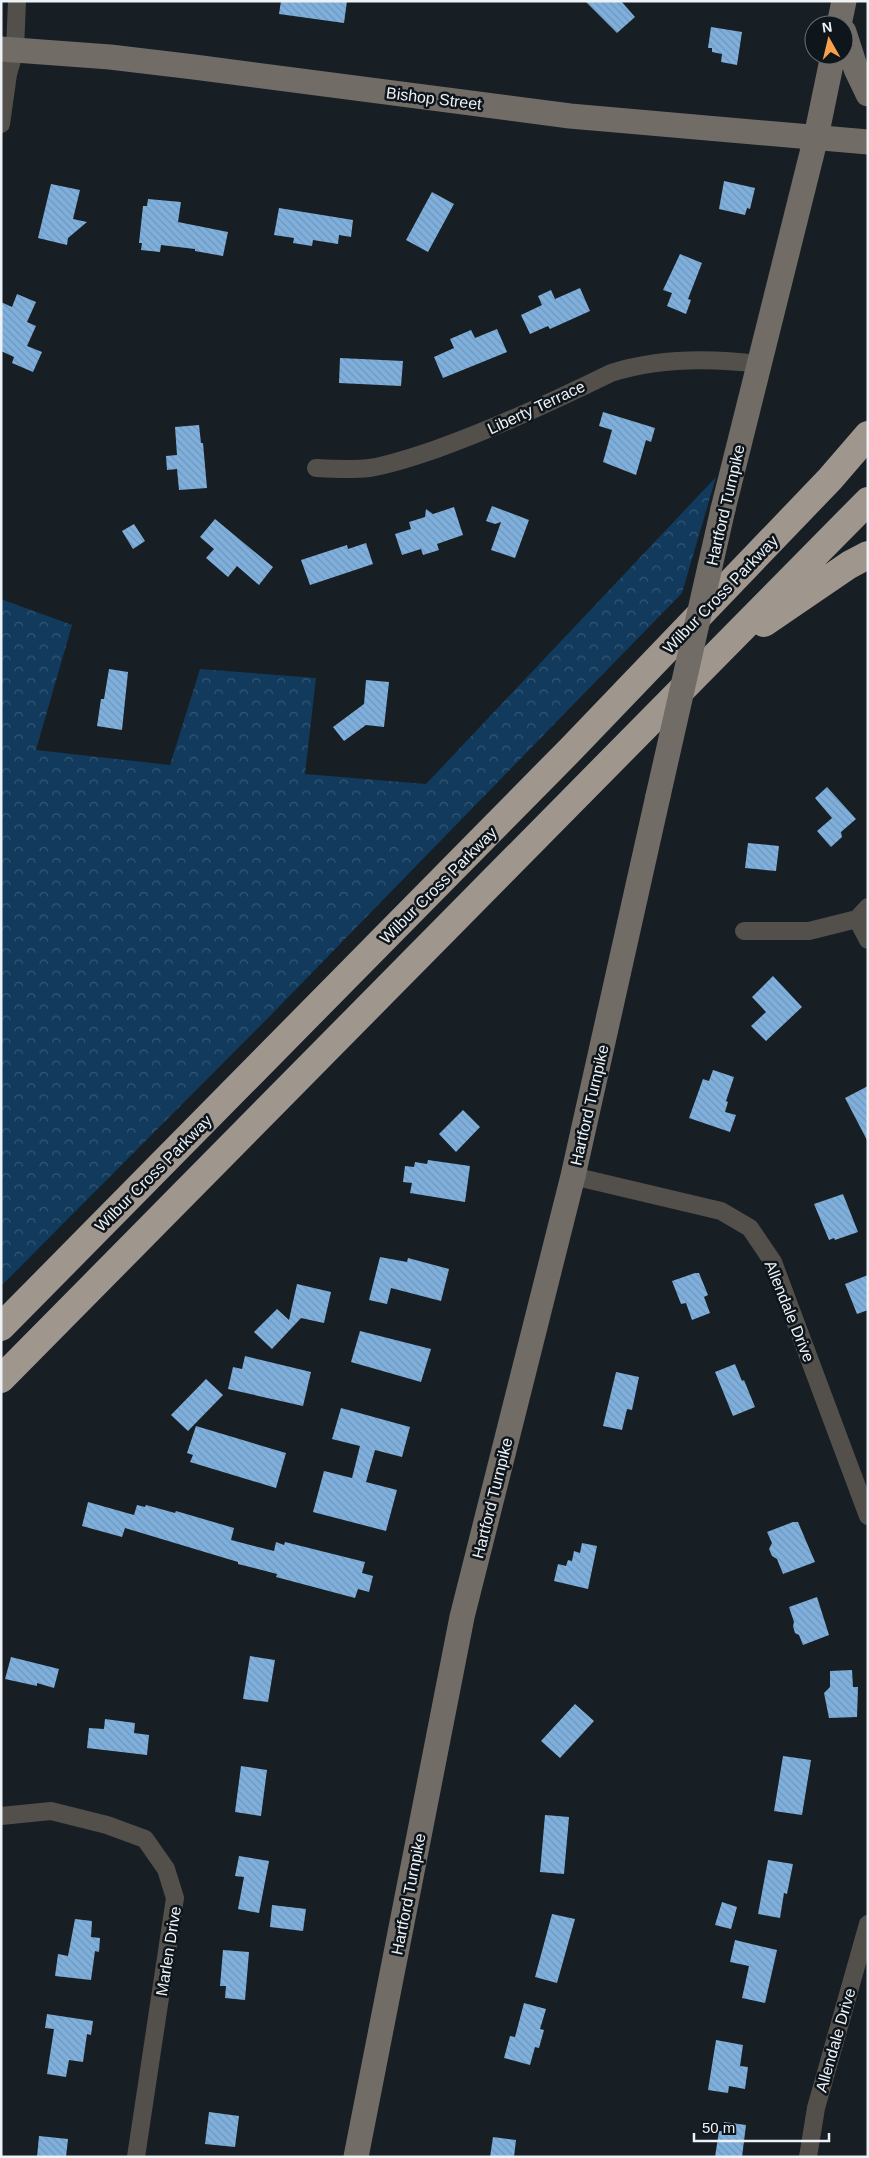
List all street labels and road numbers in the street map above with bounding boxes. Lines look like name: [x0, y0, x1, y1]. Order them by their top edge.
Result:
street label: Bishop Street: [385, 84, 483, 113]
street label: Liberty Terrace: [485, 377, 588, 437]
street label: Hartford Turnpike: [703, 443, 748, 567]
street label: Wilbur Cross Parkway: [660, 532, 781, 657]
street label: Wilbur Cross Parkway: [377, 824, 500, 947]
street label: Hartford Turnpike: [567, 1043, 612, 1167]
street label: Wilbur Cross Parkway: [92, 1112, 215, 1235]
street label: Allendale Drive: [761, 1258, 818, 1364]
street label: Hartford Turnpike: [469, 1436, 516, 1560]
street label: Hartford Turnpike: [388, 1832, 429, 1956]
street label: Marlen Drive: [153, 1905, 184, 1997]
street label: Allendale Drive: [812, 1986, 859, 2094]

